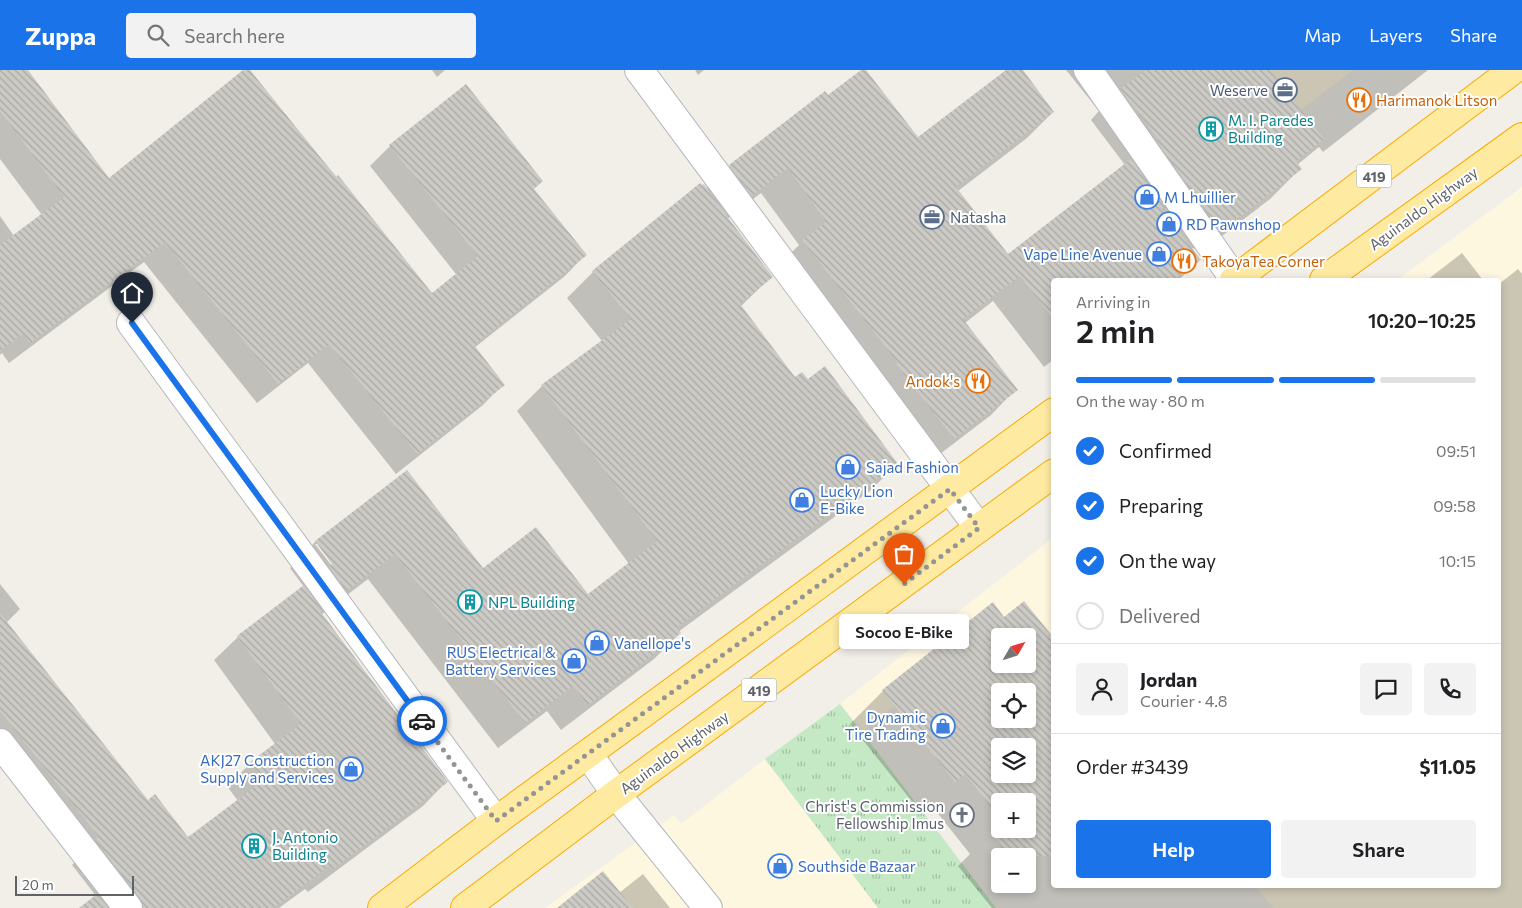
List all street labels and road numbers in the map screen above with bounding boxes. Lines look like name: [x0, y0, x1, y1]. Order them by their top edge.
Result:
street label: Aguinaldo Highway: [1365, 162, 1481, 254]
road number: 419: [1356, 164, 1392, 188]
road number: 419: [742, 678, 776, 702]
street label: Aguinaldo Highway: [616, 706, 732, 798]

